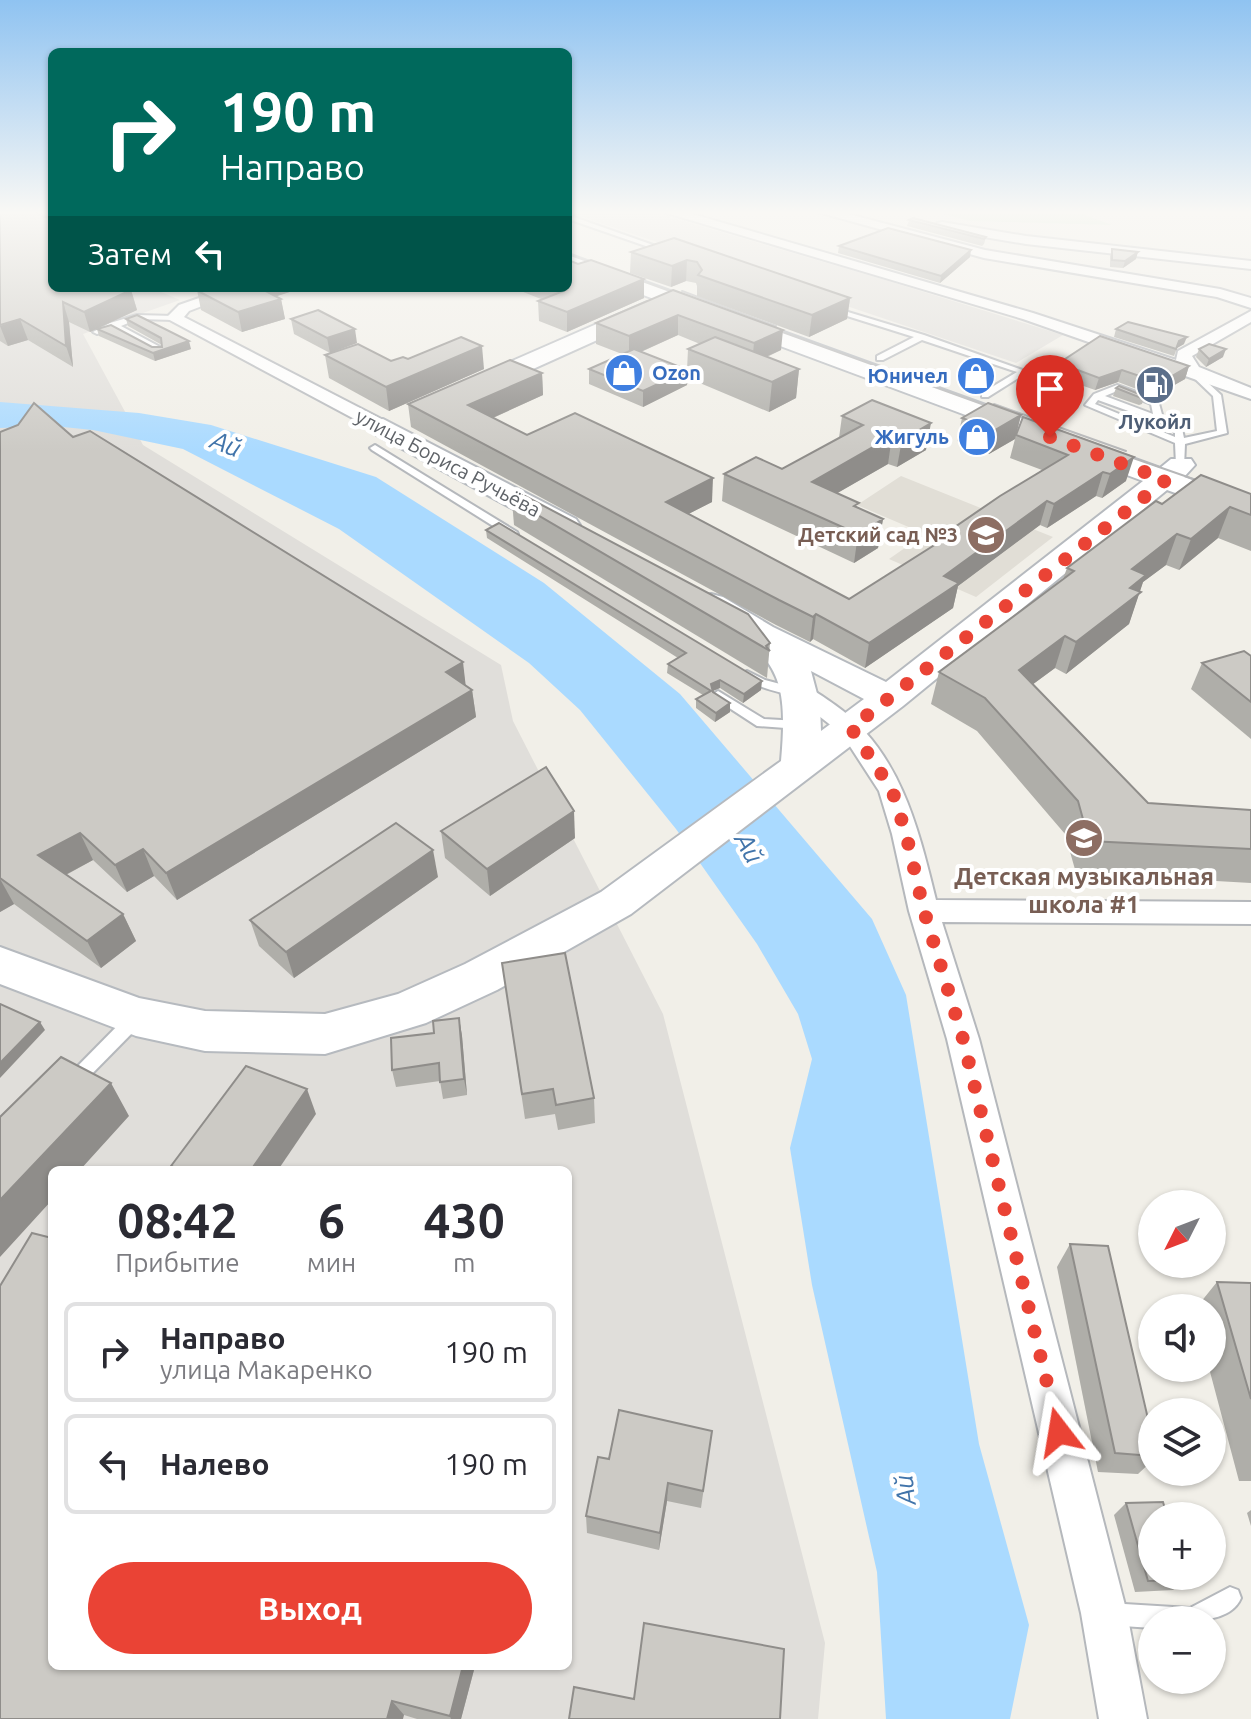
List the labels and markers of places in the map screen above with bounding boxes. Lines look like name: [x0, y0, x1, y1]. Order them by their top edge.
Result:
shop icon: Ozon: [603, 352, 645, 394]
shop icon: Юничел: [955, 355, 997, 397]
pin: [1016, 355, 1084, 437]
place label: Ozon: [652, 361, 701, 384]
place label: Юничел: [868, 364, 948, 387]
fuel station icon: Лукойл: [1134, 364, 1176, 406]
place label: Лукойл: [1118, 410, 1192, 433]
shop icon: Жигуль: [956, 416, 998, 458]
place label: Жигуль: [875, 425, 949, 448]
school or university icon: Детский сад №3: [965, 514, 1007, 556]
place label: Детский сад №3: [798, 523, 958, 546]
school or university icon: Детская музыкальная школа #1: [1063, 817, 1105, 859]
place label: Детская музыкальная школа #1: [954, 863, 1214, 918]

